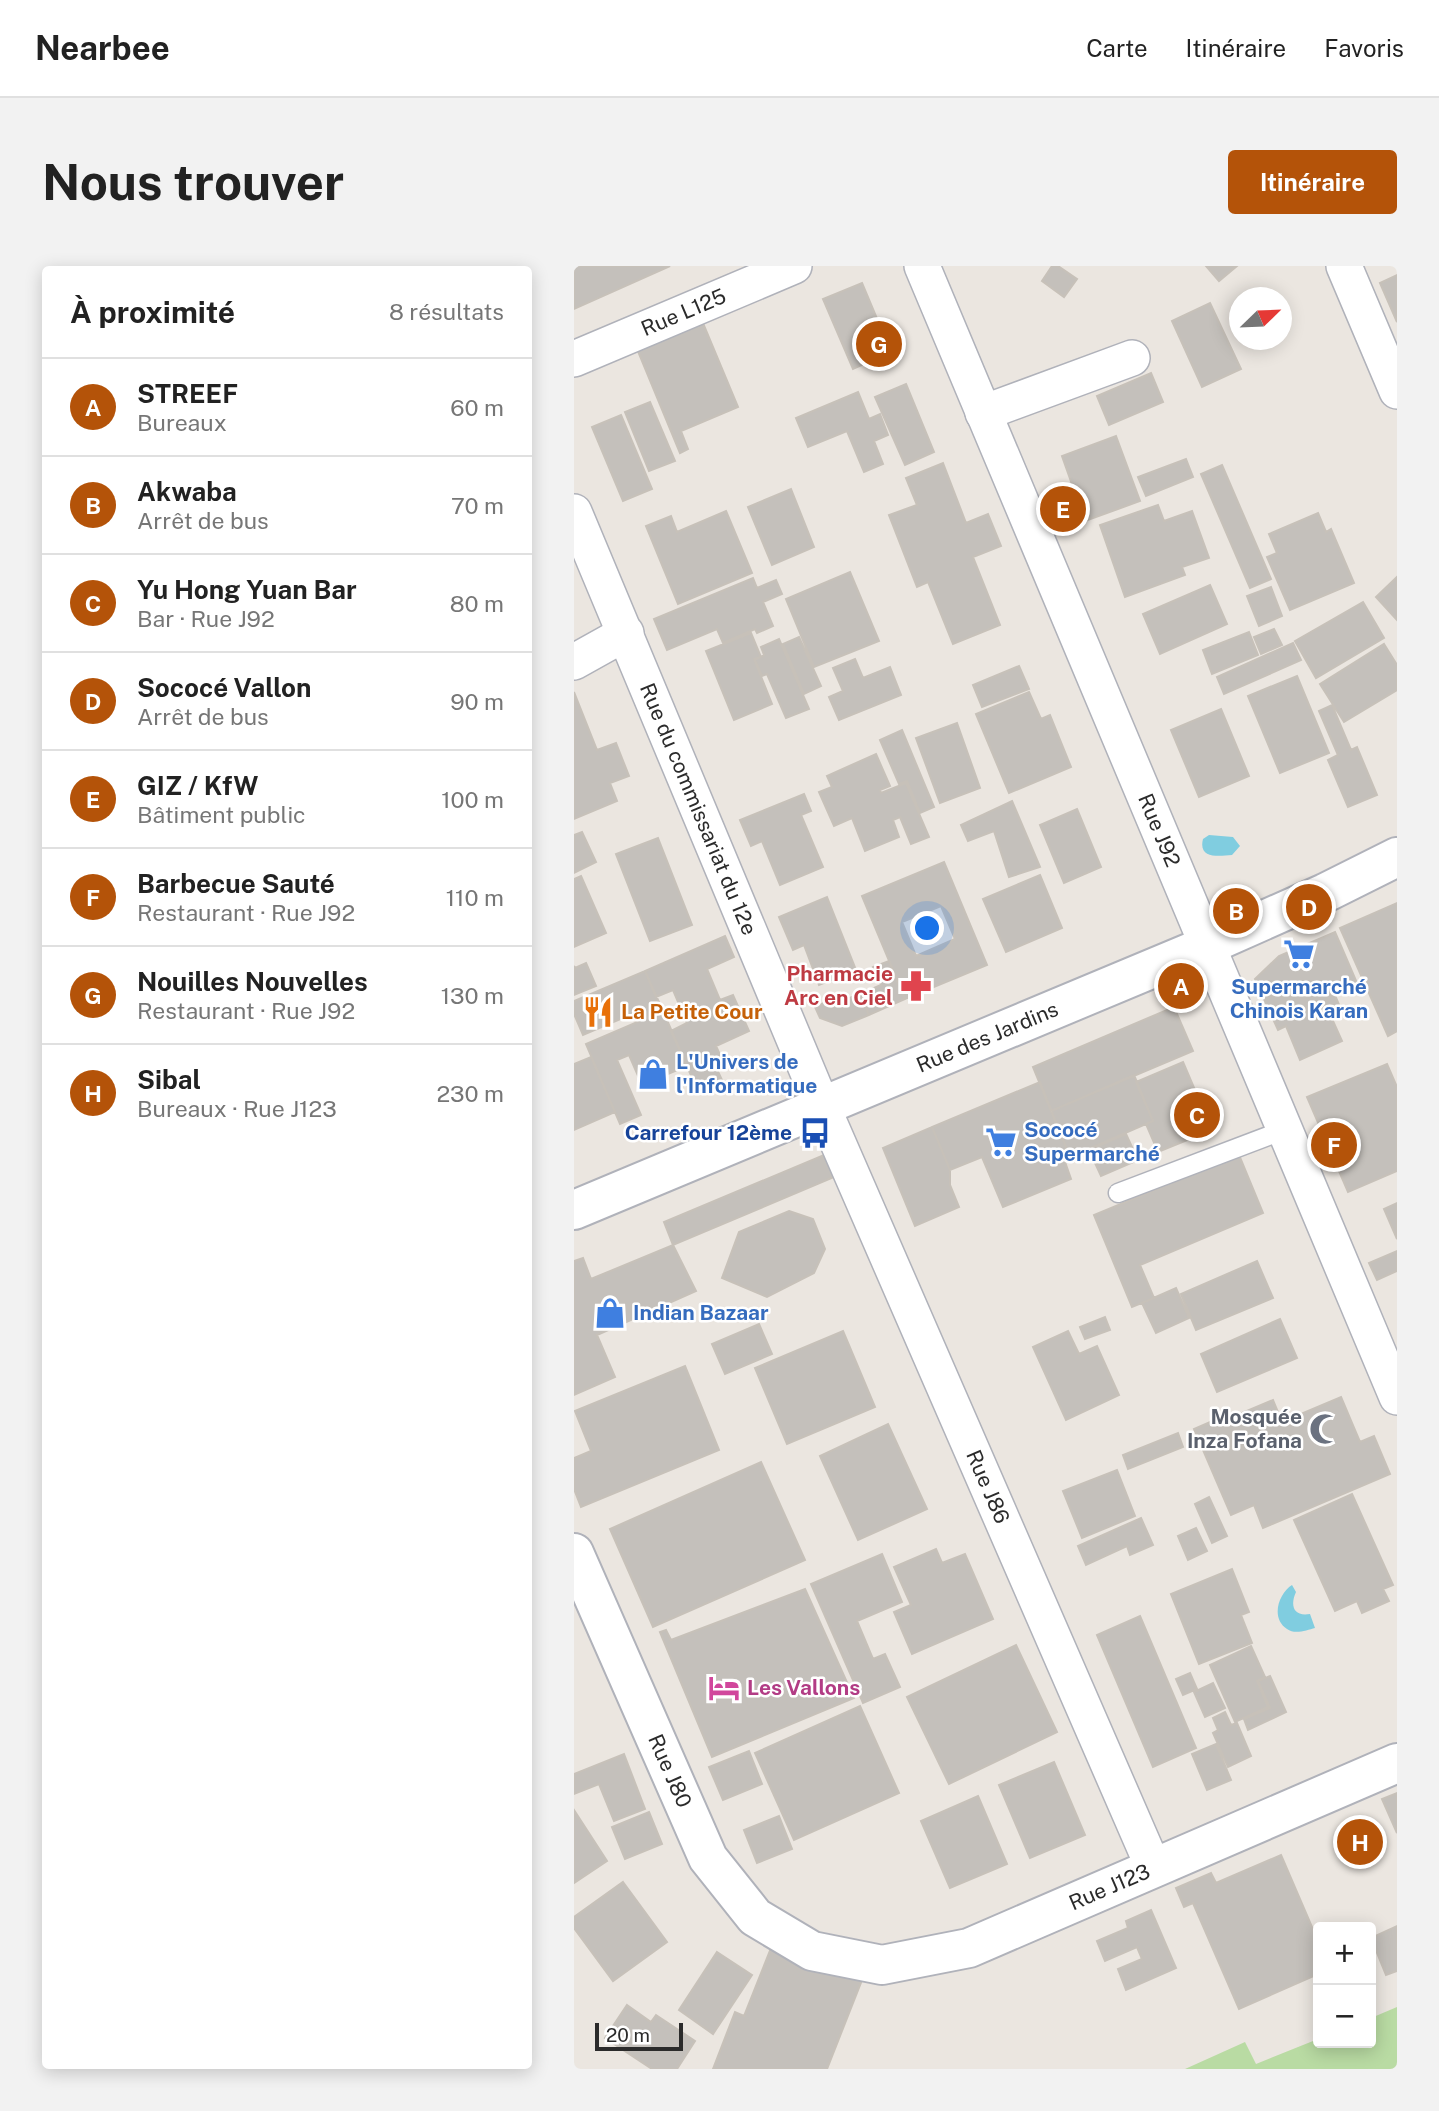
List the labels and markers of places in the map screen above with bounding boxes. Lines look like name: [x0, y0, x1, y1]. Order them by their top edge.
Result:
pin: G: [856, 318, 902, 370]
pin: E: [1040, 483, 1086, 535]
pin: D: [1286, 881, 1332, 933]
pin: B: [1213, 885, 1259, 937]
supermarket icon: Supermarché Chinois Karan: [1282, 937, 1316, 971]
pin: A: [1158, 960, 1204, 1012]
place label: Pharmacie Arc en Ciel: [784, 961, 893, 1010]
pharmacy icon: Pharmacie Arc en Ciel: [899, 969, 933, 1003]
place label: Supermarché Chinois Karan: [1230, 974, 1368, 1023]
restaurant icon: La Petite Cour: [581, 995, 615, 1029]
place label: La Petite Cour: [621, 999, 763, 1024]
place label: L'Univers de l'Informatique: [676, 1049, 817, 1098]
shop icon: L'Univers de l'Informatique: [636, 1057, 670, 1091]
pin: C: [1174, 1089, 1220, 1141]
bus stop icon: Carrefour 12ème: [798, 1116, 832, 1150]
place label: Sococé Supermarché: [1024, 1117, 1160, 1166]
pin: F: [1311, 1119, 1357, 1171]
place label: Carrefour 12ème: [625, 1120, 792, 1145]
supermarket icon: Sococé Supermarché: [984, 1125, 1018, 1159]
shop icon: Indian Bazaar: [593, 1296, 627, 1330]
place label: Indian Bazaar: [633, 1300, 769, 1325]
place label: Mosquée Inza Fofana: [1187, 1404, 1302, 1453]
mosque icon: Mosquée Inza Fofana: [1308, 1412, 1342, 1446]
hotel icon: Les Vallons: [707, 1671, 741, 1705]
place label: Les Vallons: [747, 1675, 860, 1700]
pin: H: [1337, 1816, 1383, 1868]

